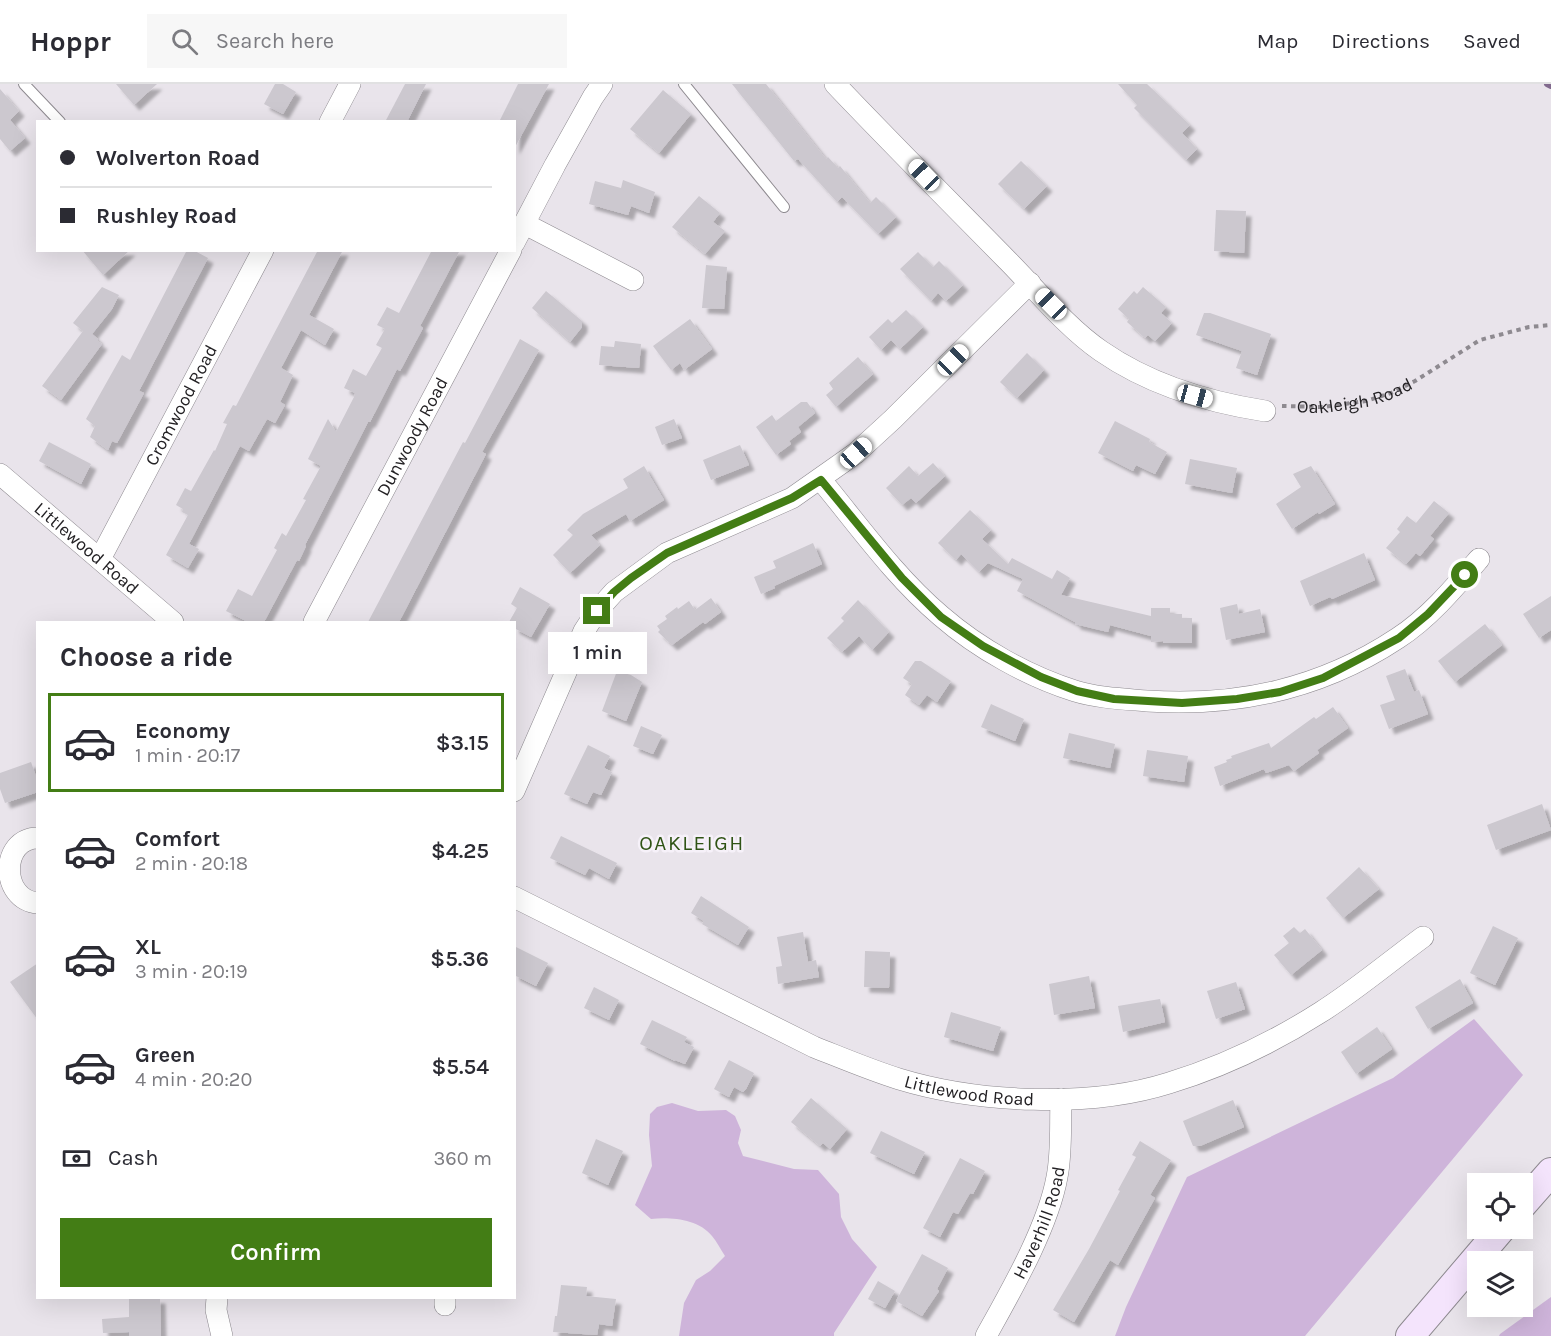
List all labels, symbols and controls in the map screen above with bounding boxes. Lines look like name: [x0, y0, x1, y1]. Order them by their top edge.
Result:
search box: [147, 14, 567, 68]
text: Hoppr: [30, 25, 111, 58]
icon: search: [168, 25, 201, 58]
text: Search here: [216, 28, 334, 54]
text: Map: [1257, 29, 1298, 53]
text: Directions: [1331, 29, 1430, 53]
text: Saved: [1463, 29, 1521, 53]
text: Wolverton Road: [96, 145, 260, 171]
car: [905, 156, 943, 194]
text: Rushley Road: [96, 203, 237, 229]
car: [1032, 285, 1070, 323]
street label: Cromwood Road: [140, 341, 222, 469]
car: [934, 341, 972, 379]
street label: Dunwoody Road: [372, 373, 453, 500]
street label: Oakleigh Road: [1297, 373, 1416, 419]
car: [1175, 383, 1215, 409]
car: [837, 434, 875, 472]
street label: Littlewood Road: [30, 497, 143, 599]
route start: [1451, 561, 1478, 588]
route end: [583, 597, 610, 624]
callout: 1 min: [548, 632, 646, 674]
text: Choose a ride: [60, 641, 233, 673]
text: 1 min: [573, 641, 622, 664]
icon: car: [63, 716, 117, 770]
text: Economy: [135, 718, 230, 744]
text: $3.15: [436, 730, 489, 756]
text: 1 min · 20:17: [135, 744, 240, 767]
icon: car: [63, 824, 117, 878]
text: Comfort: [135, 826, 220, 852]
district label: OAKLEIGH: [639, 831, 745, 855]
text: $4.25: [431, 838, 489, 864]
text: 2 min · 20:18: [135, 852, 248, 875]
icon: car: [63, 932, 117, 986]
text: XL: [135, 934, 161, 960]
text: $5.36: [430, 946, 489, 972]
text: 3 min · 20:19: [135, 960, 248, 983]
icon: car: [63, 1040, 117, 1094]
text: Green: [135, 1042, 196, 1068]
text: $5.54: [431, 1054, 489, 1080]
text: 4 min · 20:20: [135, 1068, 252, 1091]
street label: Littlewood Road: [902, 1070, 1035, 1110]
icon: cash: [60, 1142, 93, 1175]
text: Cash: [108, 1145, 158, 1171]
text: 360 m: [433, 1147, 492, 1170]
street label: Haverhill Road: [1008, 1165, 1070, 1283]
map controls: [1467, 1173, 1533, 1317]
button: locate: [1467, 1173, 1533, 1239]
button: Confirm: [60, 1218, 492, 1287]
button: layers: [1467, 1251, 1533, 1317]

